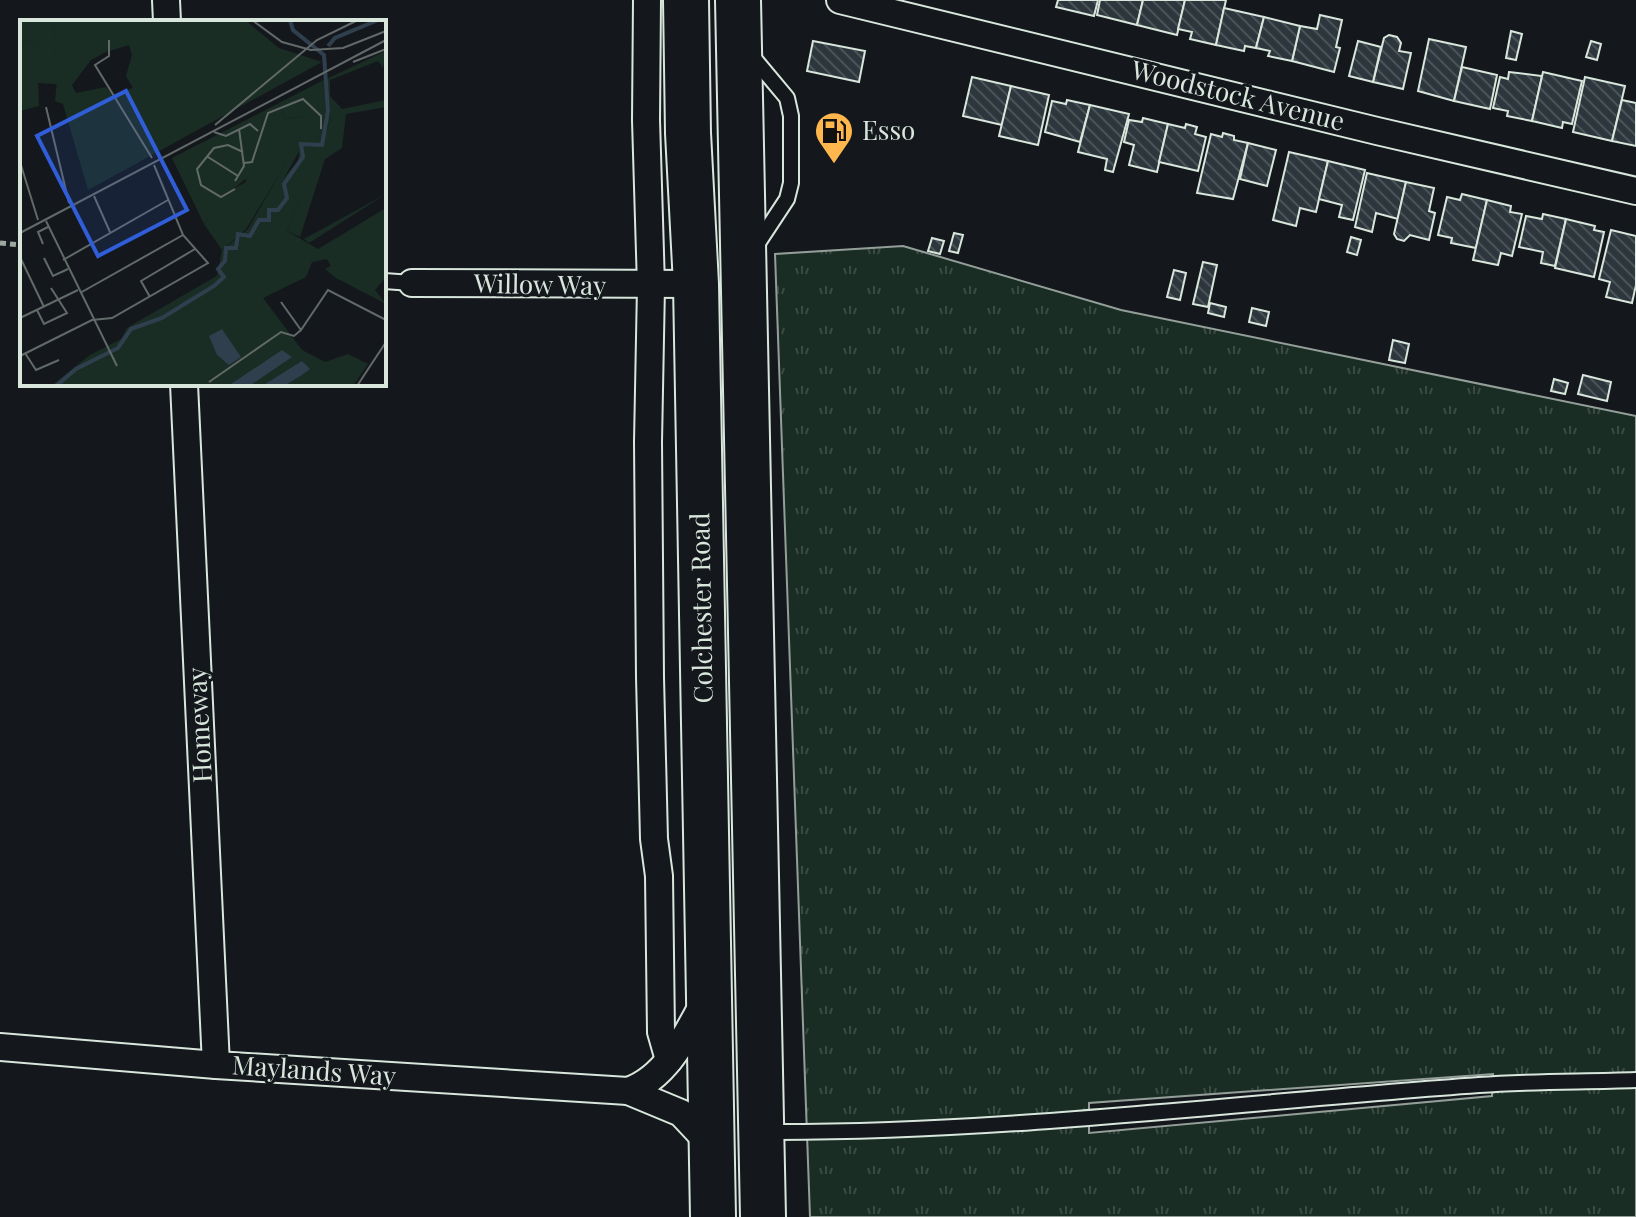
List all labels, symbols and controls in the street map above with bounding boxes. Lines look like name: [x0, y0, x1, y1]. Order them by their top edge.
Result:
inset map: [20, 20, 386, 386]
street label: Woodstock Avenue: [1127, 51, 1349, 138]
fuel station icon: Esso: [813, 110, 855, 165]
place label: Esso: [862, 112, 915, 147]
street label: Willow Way: [473, 265, 606, 302]
street label: Colchester Road: [681, 512, 720, 704]
street label: Homeway: [178, 667, 219, 784]
street label: Maylands Way: [231, 1046, 397, 1093]

